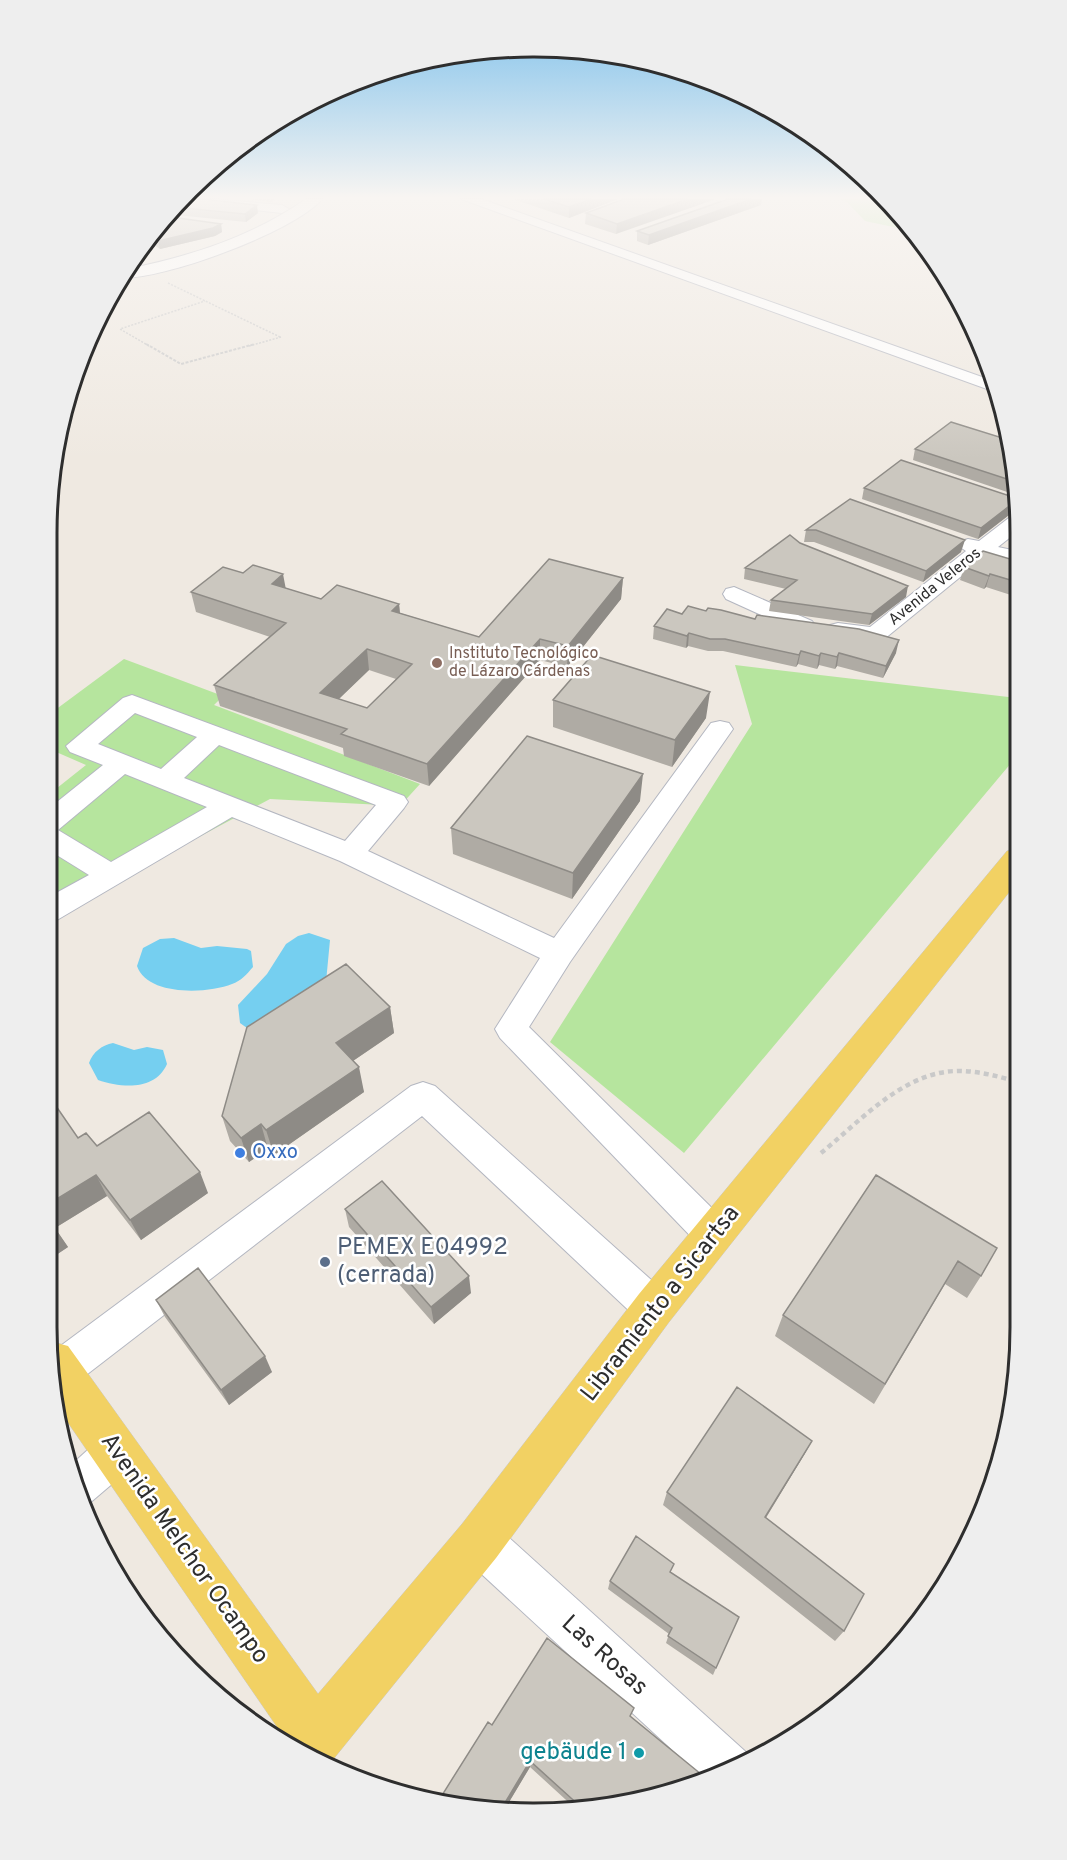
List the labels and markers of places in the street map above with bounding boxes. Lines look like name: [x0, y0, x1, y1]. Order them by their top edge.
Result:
place label: Instituto Tecnológico de Lázaro Cárdenas: [449, 644, 599, 682]
marker: Instituto Tecnológico de Lázaro Cárdenas: [430, 656, 444, 670]
place label: Oxxo: [252, 1140, 298, 1166]
marker: Oxxo: [233, 1146, 247, 1160]
place label: PEMEX E04992 (cerrada): [337, 1233, 508, 1291]
marker: PEMEX E04992 (cerrada): [318, 1255, 332, 1269]
place label: gebäude 1: [520, 1738, 627, 1768]
marker: gebäude 1: [632, 1746, 646, 1760]

